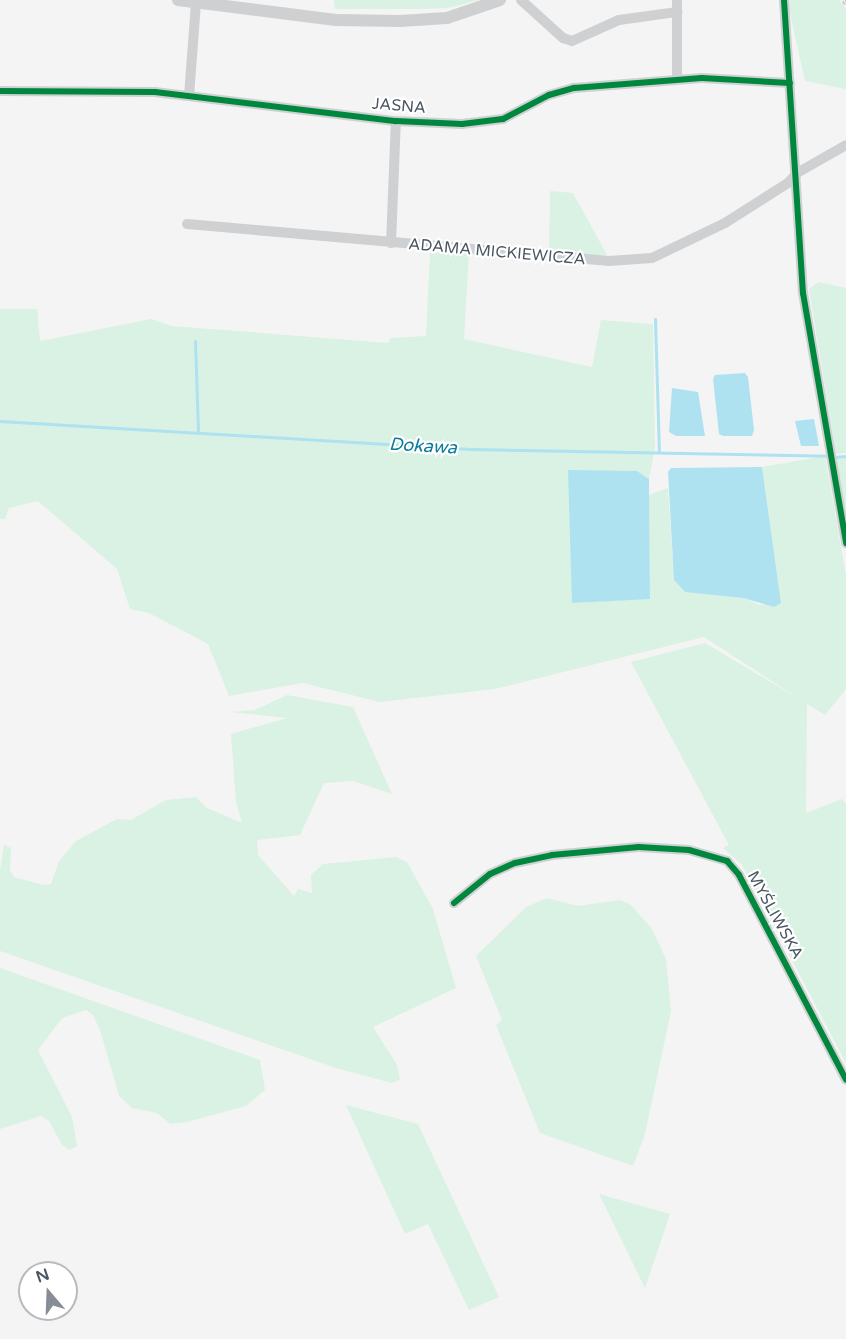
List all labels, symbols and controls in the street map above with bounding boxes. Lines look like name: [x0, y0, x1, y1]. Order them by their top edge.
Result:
street label: JASNA: [371, 94, 427, 118]
street label: ADAMA MICKIEWICZA: [408, 235, 586, 269]
water label: Dokawa: [388, 433, 458, 459]
street label: MYŚLIWSKA: [743, 868, 807, 962]
north arrow: [18, 1261, 78, 1321]
text: N: [33, 1264, 52, 1287]

